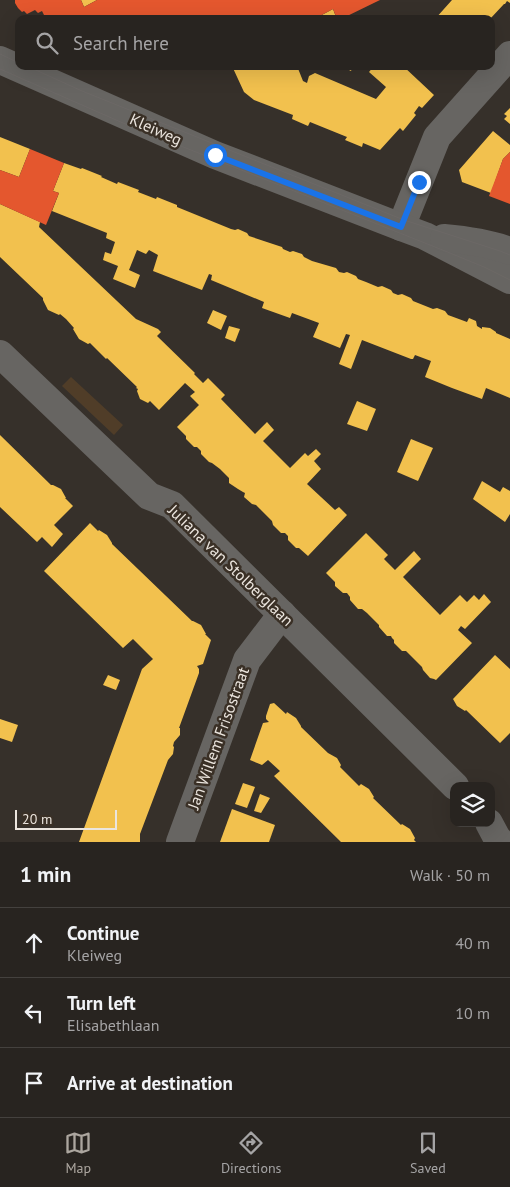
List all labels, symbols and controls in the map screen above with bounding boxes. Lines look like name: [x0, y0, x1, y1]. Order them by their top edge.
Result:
search box: [15, 15, 495, 70]
icon: search: [33, 29, 61, 57]
text: Search here: [73, 31, 169, 55]
street label: Kleiweg: [127, 109, 185, 149]
route start: [204, 144, 227, 167]
route end: [408, 171, 431, 194]
street label: Juliana van Stolberglaan: [163, 499, 298, 630]
street label: Jan Willem Frisostraat: [183, 664, 253, 813]
map controls: [450, 782, 495, 827]
button: layers: [450, 782, 495, 827]
scale bar: [15, 807, 118, 830]
text: 20 m: [22, 810, 52, 828]
text: 1 min: [20, 861, 71, 888]
text: Walk · 50 m: [410, 865, 490, 885]
text: Continue: [67, 921, 139, 945]
icon: ahead: [20, 929, 48, 957]
text: 40 m: [455, 933, 490, 953]
text: Kleiweg: [67, 945, 122, 965]
text: Turn left: [67, 991, 136, 1015]
icon: left: [20, 999, 48, 1027]
text: 10 m: [455, 1003, 490, 1023]
text: Elisabethlaan: [67, 1015, 159, 1035]
icon: arrive: [20, 1069, 48, 1097]
text: Arrive at destination: [67, 1071, 233, 1095]
tab: Map: [64, 1129, 92, 1177]
tab: Directions: [221, 1129, 281, 1177]
tab: Saved: [410, 1129, 446, 1177]

